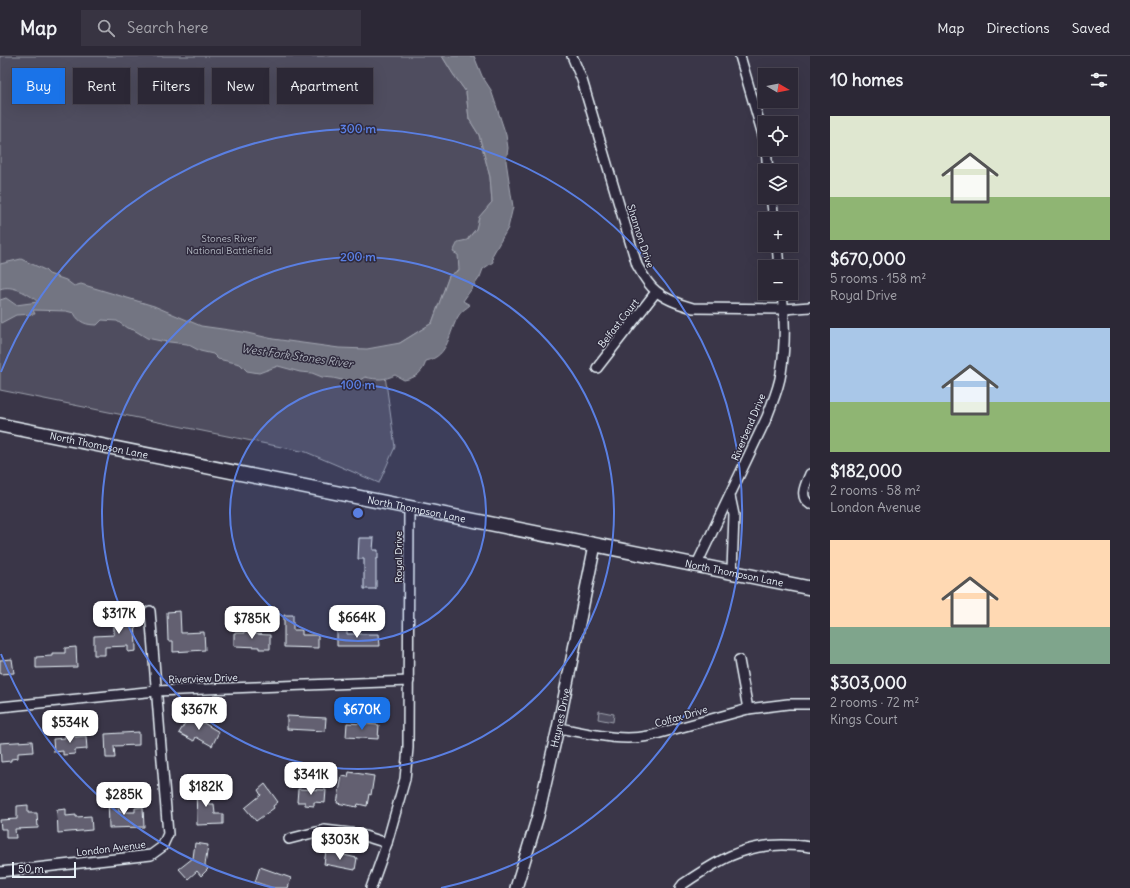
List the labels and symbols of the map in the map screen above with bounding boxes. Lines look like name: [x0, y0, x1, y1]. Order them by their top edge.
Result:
north arrow: [758, 68, 798, 108]
text: 300 m: [340, 121, 376, 136]
street label: Shannon Drive: [624, 203, 657, 270]
park label: Stones River National Battlefield: [186, 232, 272, 257]
text: 200 m: [340, 249, 376, 264]
street label: Belfast Court: [595, 296, 642, 350]
water label: West Fork Stones River: [240, 341, 355, 371]
text: 100 m: [341, 377, 375, 392]
street label: Riverbend Drive: [729, 392, 768, 463]
street label: North Thompson Lane: [49, 429, 149, 462]
street label: North Thompson Lane: [366, 493, 467, 526]
centre of rings: [351, 506, 365, 520]
street label: Royal Drive: [392, 531, 405, 583]
street label: North Thompson Lane: [684, 557, 784, 589]
pin: $317K: [91, 601, 147, 635]
pin: $664K: [329, 605, 385, 639]
pin: $785K: [224, 606, 280, 640]
street label: Riverview Drive: [168, 671, 238, 686]
street label: Haynes Drive: [548, 687, 573, 749]
pin: $367K: [171, 697, 227, 731]
pin: $670K: [334, 697, 390, 731]
street label: Colfax Drive: [653, 703, 709, 730]
pin: $534K: [42, 710, 98, 744]
pin: $341K: [283, 762, 339, 796]
pin: $182K: [178, 774, 234, 808]
pin: $285K: [96, 782, 152, 816]
pin: $303K: [312, 827, 368, 861]
street label: London Avenue: [76, 838, 147, 859]
scale bar: [12, 860, 76, 879]

